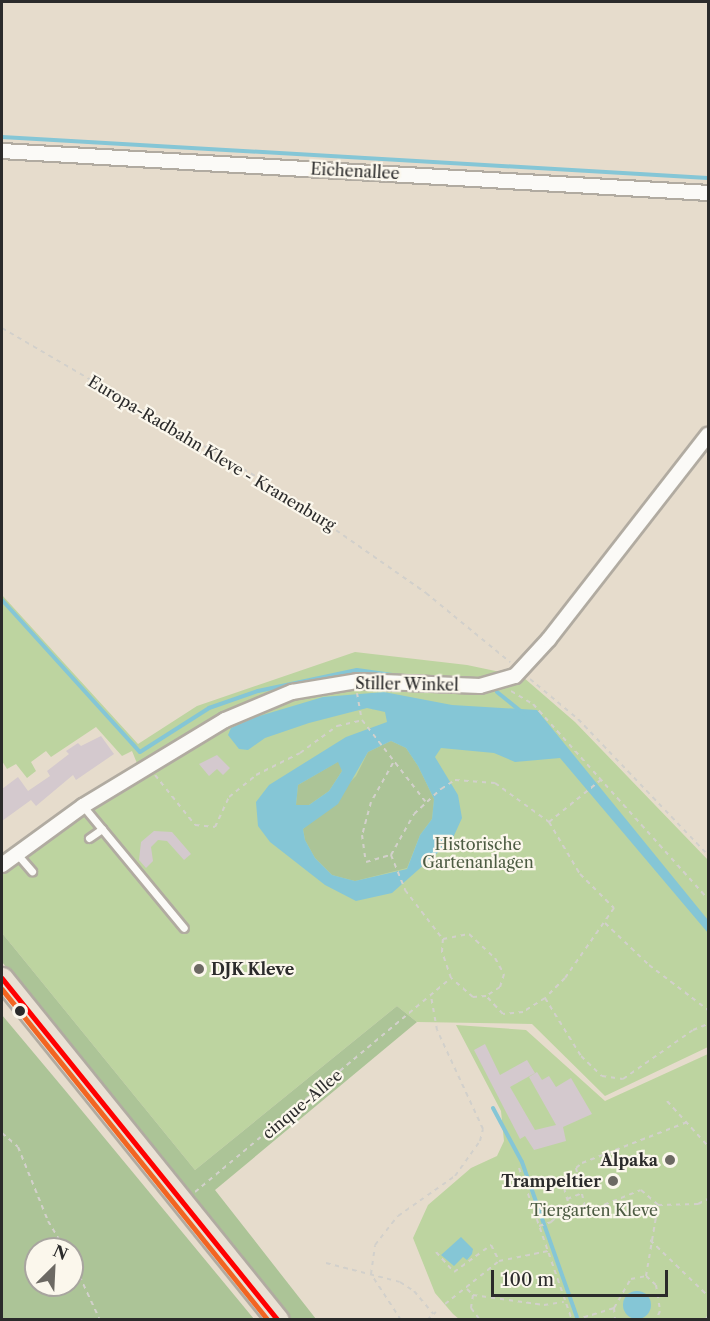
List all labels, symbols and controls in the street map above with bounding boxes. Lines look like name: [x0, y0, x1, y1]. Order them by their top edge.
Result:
street label: Eichenallee: [310, 159, 400, 183]
street label: Europa-Radbahn Kleve - Kranenburg: [85, 371, 339, 535]
street label: Stiller Winkel: [355, 673, 459, 695]
park label: Historische Gartenanlagen: [422, 834, 534, 872]
place label: DJK Kleve: [211, 959, 295, 979]
marker: DJK Kleve: [192, 962, 206, 976]
unlabelled marker: [14, 1005, 26, 1017]
street label: cinque-Allee: [258, 1065, 346, 1143]
place label: Alpaka: [600, 1150, 658, 1170]
marker: Alpaka: [663, 1153, 677, 1167]
place label: Trampeltier: [501, 1171, 601, 1191]
marker: Trampeltier: [606, 1174, 620, 1188]
park label: Tiergarten Kleve: [530, 1200, 658, 1220]
north arrow: [24, 1237, 84, 1297]
text: N: [50, 1240, 71, 1264]
scale bar: [494, 1258, 671, 1296]
text: 100 m: [502, 1269, 554, 1291]

